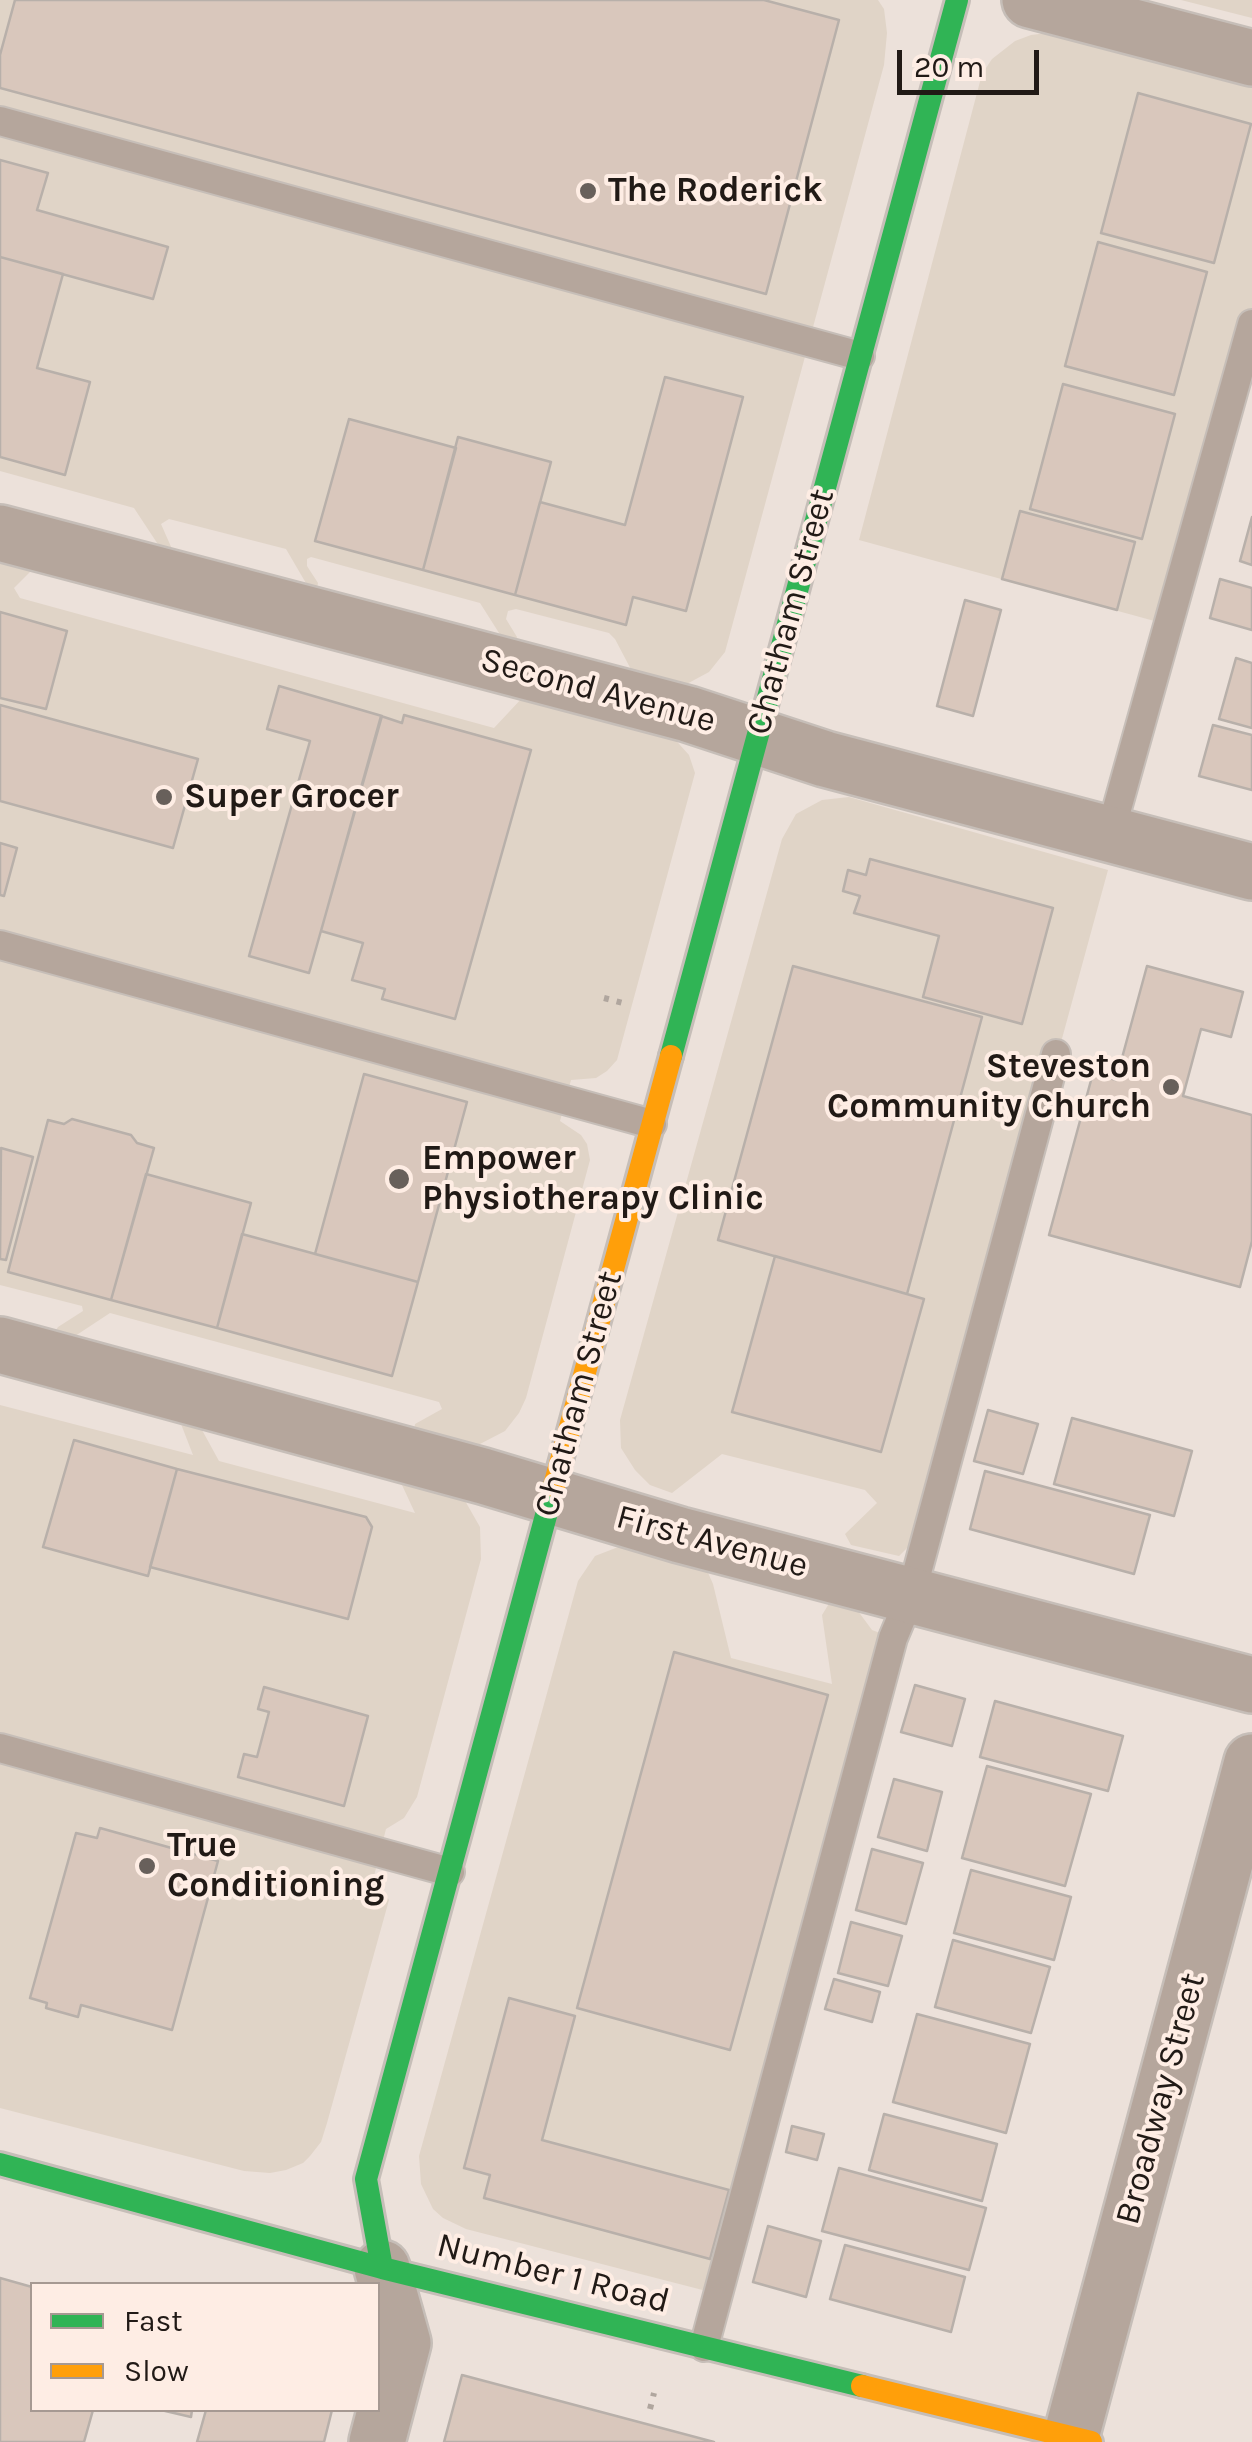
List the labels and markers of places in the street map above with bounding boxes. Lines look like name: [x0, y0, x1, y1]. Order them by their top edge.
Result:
place label: The Roderick: [608, 170, 823, 212]
marker: The Roderick: [577, 180, 599, 202]
place label: Super Grocer: [184, 776, 399, 818]
marker: Super Grocer: [153, 786, 175, 808]
place label: Steveston Community Church: [827, 1046, 1151, 1128]
marker: Steveston Community Church: [1160, 1076, 1182, 1098]
place label: Empower Physiotherapy Clinic: [422, 1138, 764, 1220]
marker: Empower Physiotherapy Clinic: [386, 1166, 412, 1192]
place label: True Conditioning: [167, 1825, 384, 1907]
marker: True Conditioning: [136, 1855, 158, 1877]

